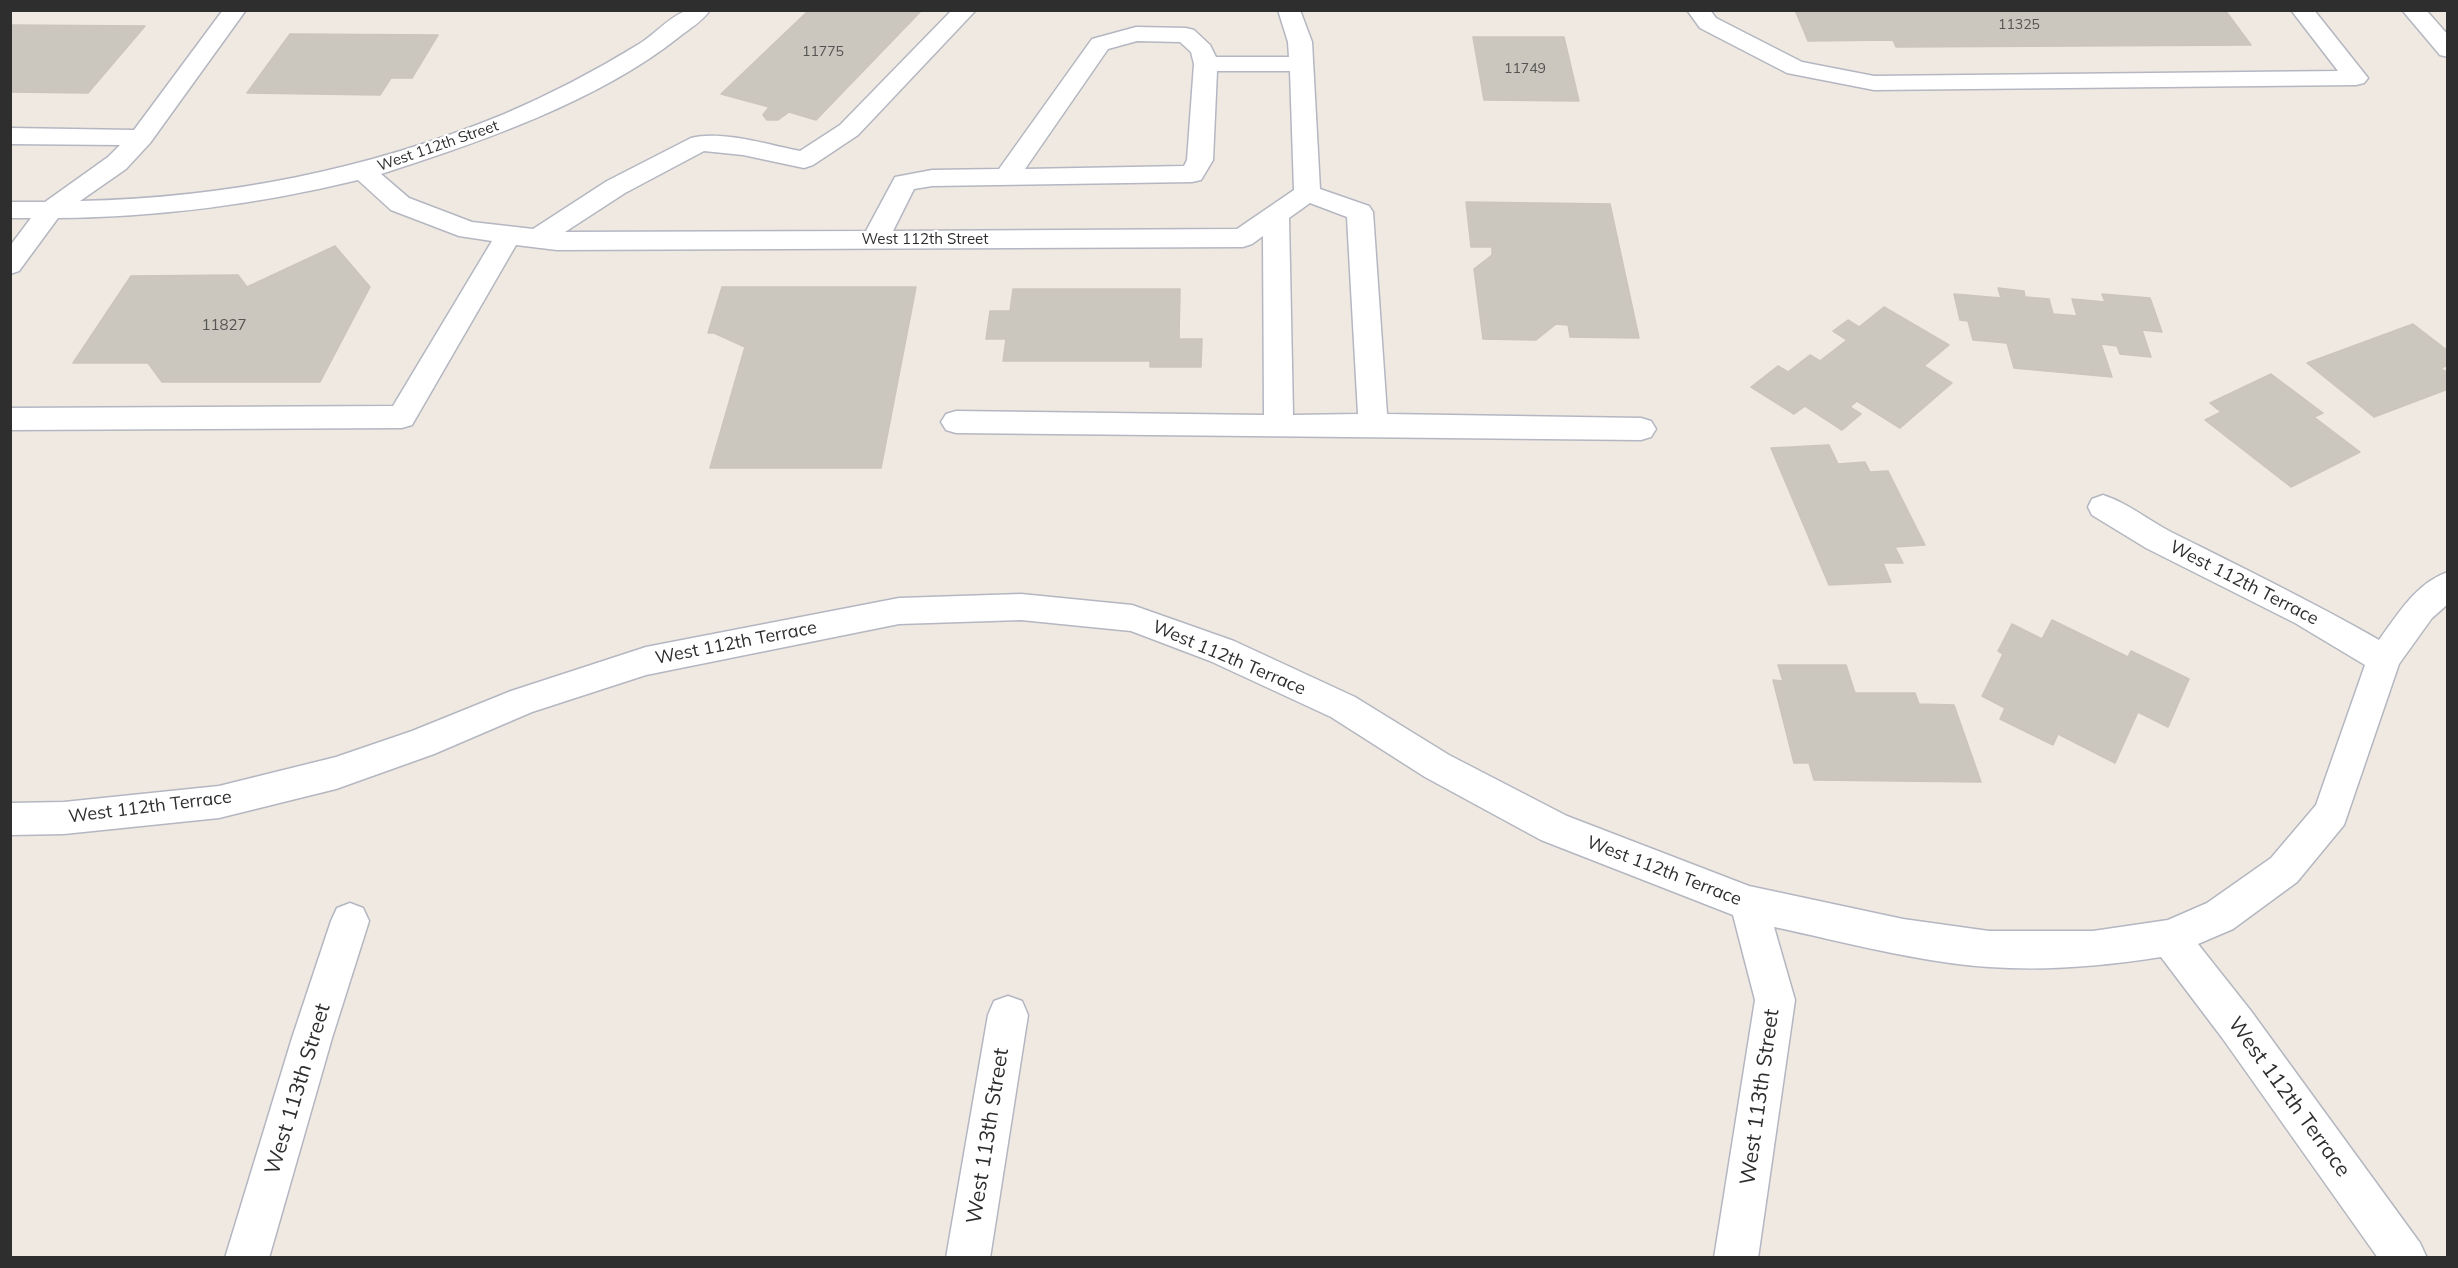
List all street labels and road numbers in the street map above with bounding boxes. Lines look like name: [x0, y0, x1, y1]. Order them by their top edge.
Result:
street label: West 112th Street: [375, 117, 501, 175]
street label: West 112th Street: [862, 230, 988, 248]
street label: West 112th Terrace: [2166, 536, 2322, 630]
street label: West 112th Terrace: [1149, 616, 1309, 700]
street label: West 112th Terrace: [653, 617, 819, 669]
street label: West 112th Terrace: [67, 786, 233, 828]
street label: West 112th Terrace: [1584, 832, 1744, 910]
street label: West 113th Street: [260, 1000, 336, 1178]
street label: West 113th Street: [1735, 1007, 1785, 1187]
street label: West 112th Terrace: [2223, 1012, 2355, 1182]
street label: West 113th Street: [962, 1046, 1014, 1226]

